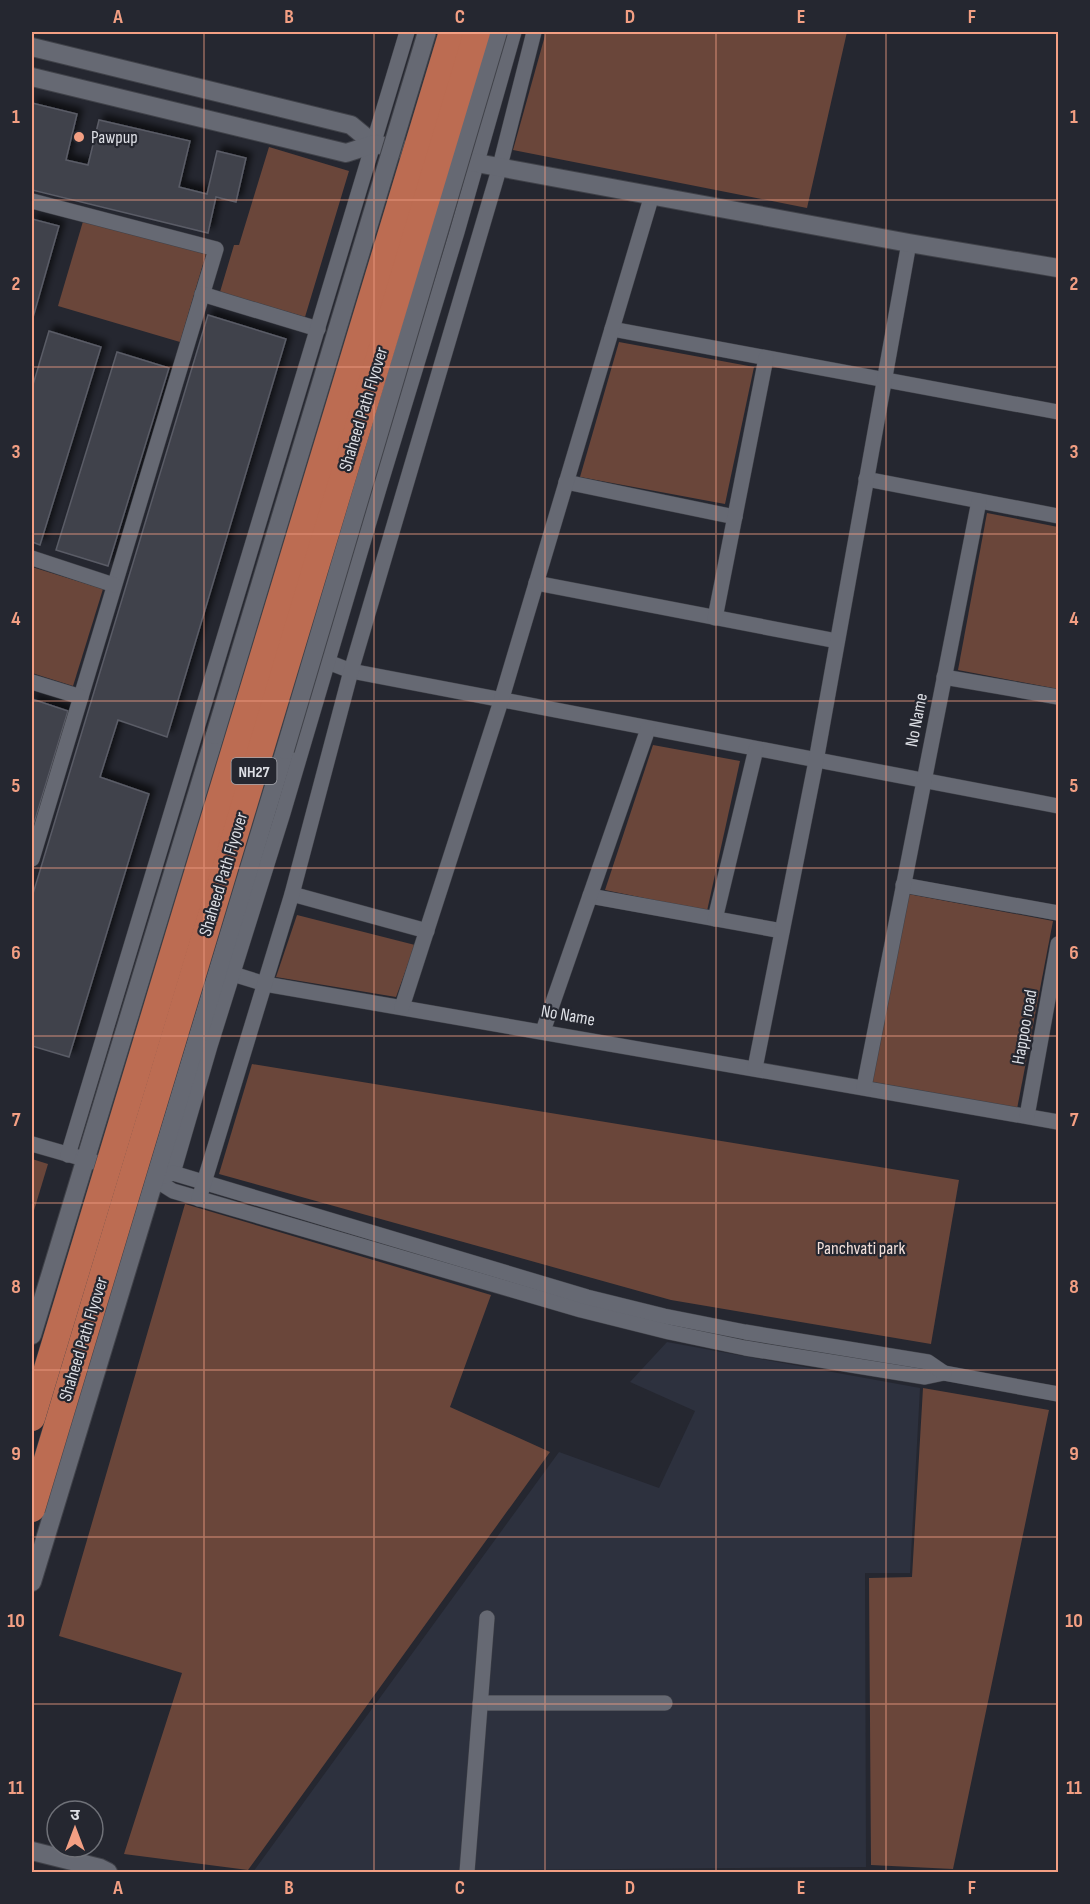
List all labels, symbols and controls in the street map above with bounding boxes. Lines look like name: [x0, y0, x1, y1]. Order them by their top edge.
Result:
text: A: [112, 5, 123, 29]
text: B: [284, 5, 294, 29]
text: C: [455, 5, 465, 29]
text: D: [625, 5, 635, 29]
text: E: [797, 5, 805, 29]
text: F: [968, 5, 976, 29]
text: 1: [12, 105, 20, 129]
text: 1: [1070, 105, 1078, 129]
place label: Pawpup: [91, 127, 138, 148]
marker: Pawpup: [72, 130, 86, 144]
text: 2: [12, 272, 20, 296]
text: 2: [1070, 272, 1078, 296]
street label: Shaheed Path Flyover: [335, 344, 392, 474]
text: 3: [12, 440, 21, 464]
text: 3: [1070, 440, 1079, 464]
text: 4: [11, 607, 21, 631]
text: 4: [1069, 607, 1079, 631]
street label: No Name: [901, 691, 932, 749]
road number: NH27: [232, 758, 276, 784]
text: 5: [12, 774, 21, 798]
text: 5: [1070, 774, 1079, 798]
street label: Shaheed Path Flyover: [195, 809, 252, 939]
text: 6: [11, 941, 21, 965]
text: 6: [1069, 941, 1079, 965]
street label: Happoo road: [1008, 988, 1041, 1066]
street label: No Name: [539, 1000, 597, 1031]
text: 7: [12, 1108, 21, 1132]
text: 7: [1070, 1108, 1079, 1132]
park label: Panchvati park: [817, 1238, 905, 1259]
street label: Shaheed Path Flyover: [55, 1274, 112, 1404]
text: 8: [11, 1275, 21, 1299]
text: 8: [1069, 1275, 1079, 1299]
text: 9: [11, 1442, 21, 1466]
text: 9: [1069, 1442, 1079, 1466]
text: 10: [7, 1609, 25, 1633]
text: 10: [1065, 1609, 1083, 1633]
text: 11: [8, 1776, 24, 1800]
text: 11: [1066, 1776, 1082, 1800]
north arrow: [45, 1799, 105, 1859]
text: उ: [70, 1806, 80, 1825]
text: A: [112, 1876, 123, 1900]
text: B: [284, 1876, 294, 1900]
text: C: [455, 1876, 465, 1900]
text: D: [625, 1876, 635, 1900]
text: E: [797, 1876, 805, 1900]
text: F: [968, 1876, 976, 1900]

